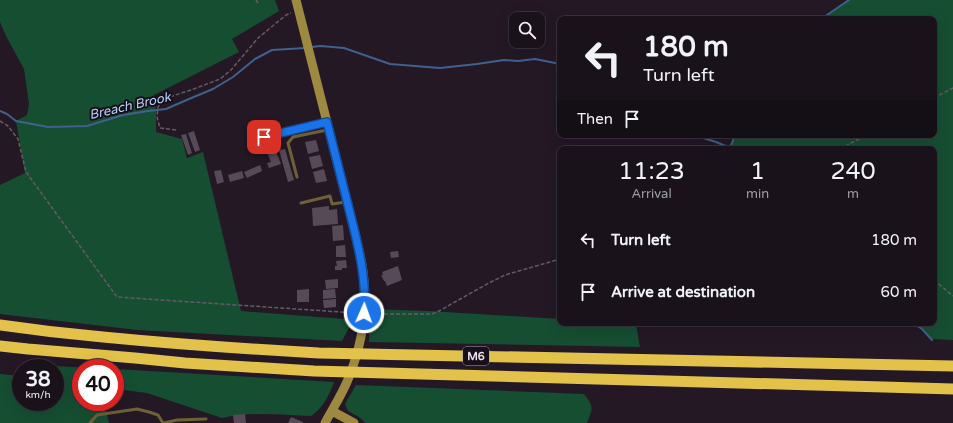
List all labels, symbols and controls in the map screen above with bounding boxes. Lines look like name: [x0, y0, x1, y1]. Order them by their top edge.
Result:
map controls: [509, 12, 545, 48]
button: search: [509, 12, 545, 48]
text: 180 m: [643, 30, 729, 64]
icon: left: [577, 32, 629, 84]
text: Turn left: [643, 64, 715, 86]
water label: Breach Brook: [88, 89, 173, 123]
icon: arrive: [621, 108, 643, 130]
text: Then: [577, 110, 613, 128]
pin: [247, 120, 281, 154]
icon: arrive: [253, 126, 275, 148]
text: 11:23: [618, 157, 685, 186]
text: 1: [750, 157, 765, 186]
text: 240: [830, 157, 876, 186]
text: Arrival: [631, 186, 672, 202]
text: min: [746, 186, 769, 202]
text: m: [847, 186, 859, 202]
icon: left: [577, 229, 599, 251]
text: Turn left: [611, 231, 671, 249]
text: 180 m: [871, 231, 917, 249]
icon: arrive: [577, 281, 599, 303]
text: Arrive at destination: [611, 283, 755, 301]
text: 60 m: [880, 283, 917, 301]
position arrow: [343, 292, 385, 334]
road number: M6: [463, 347, 489, 365]
speed limit sign: 40: [72, 359, 124, 411]
text: 38: [25, 368, 51, 392]
text: km/h: [25, 389, 51, 401]

